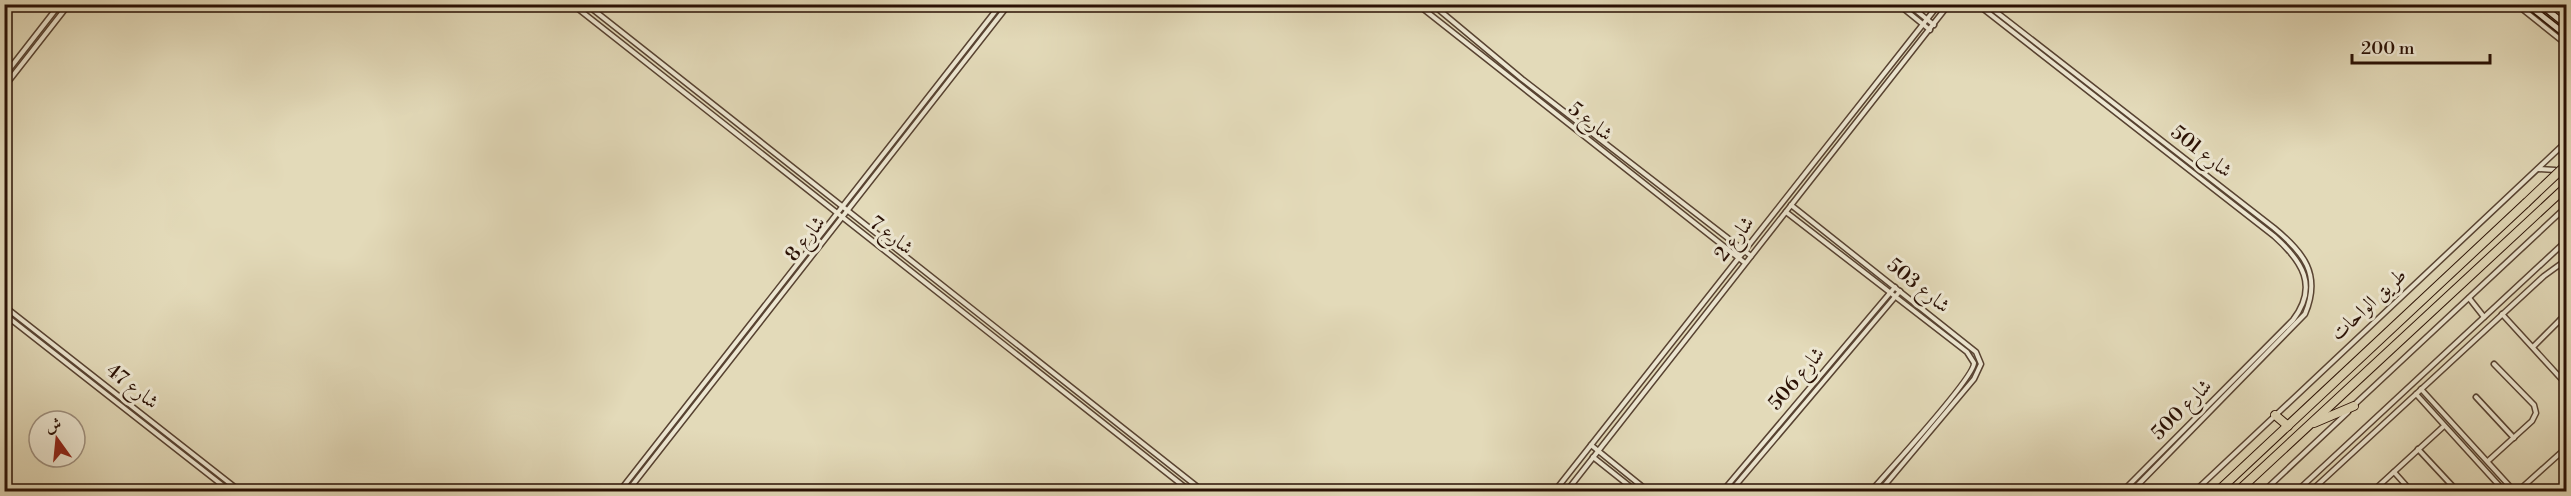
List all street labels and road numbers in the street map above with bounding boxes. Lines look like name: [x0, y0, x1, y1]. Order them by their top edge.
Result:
street label: شارع 5: [1560, 97, 1617, 150]
street label: شارع 501: [2163, 120, 2237, 187]
street label: شارع 8: [780, 211, 835, 269]
street label: شارع 7: [862, 211, 918, 264]
street label: شارع 2: [1710, 212, 1763, 269]
street label: شارع 503: [1879, 253, 1955, 322]
street label: طريق الواحات: [2326, 263, 2412, 347]
street label: شارع 506: [1763, 342, 1834, 418]
street label: شارع 47: [98, 359, 163, 418]
street label: شارع 500: [2146, 374, 2221, 449]

